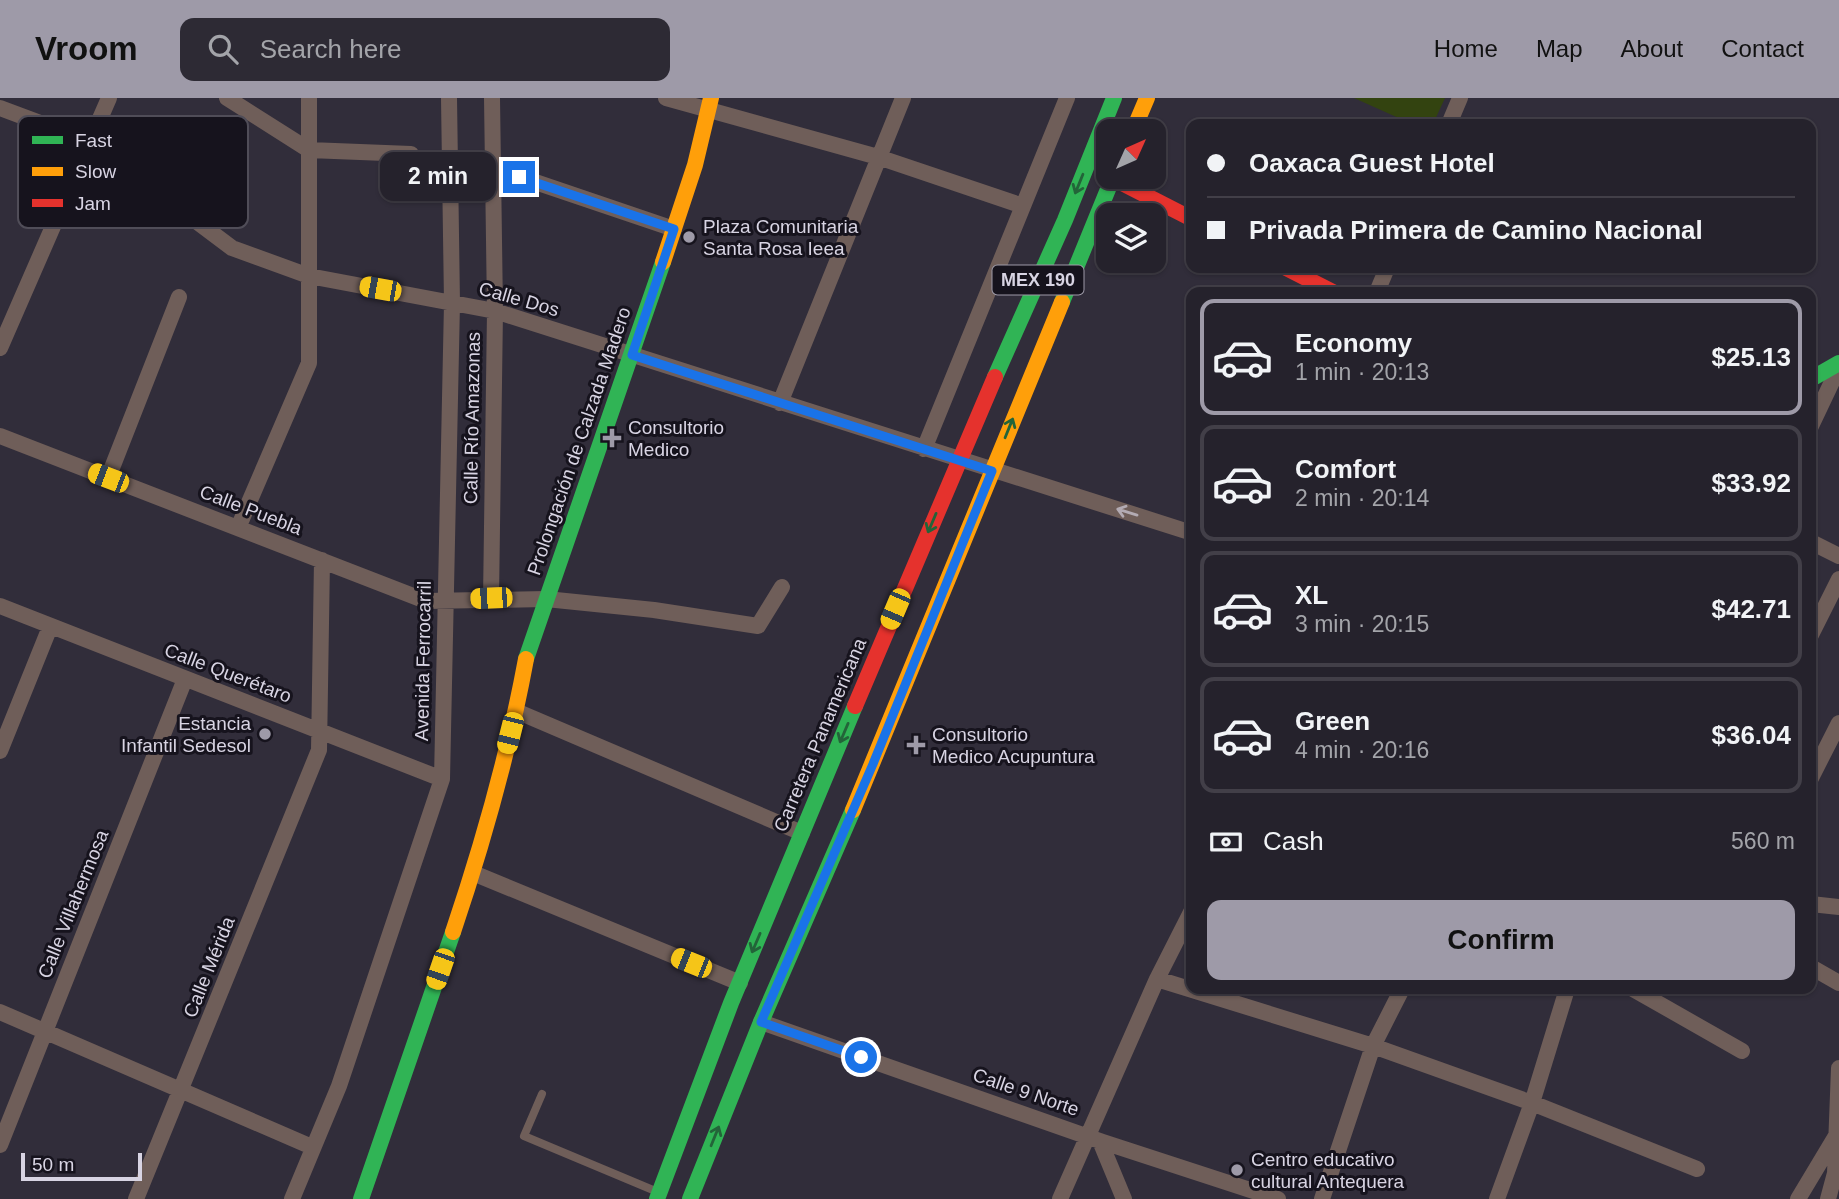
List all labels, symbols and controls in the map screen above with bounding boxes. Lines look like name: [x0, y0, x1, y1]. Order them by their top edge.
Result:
search box: [180, 18, 670, 81]
text: Vroom: [35, 30, 138, 67]
icon: search: [204, 30, 242, 68]
text: Search here: [260, 34, 401, 64]
text: Home: [1434, 35, 1498, 62]
text: Map: [1536, 35, 1583, 62]
text: About: [1621, 35, 1683, 62]
text: Contact: [1721, 35, 1804, 62]
legend: [18, 116, 248, 228]
north arrow: [1096, 119, 1166, 189]
map controls: [1096, 119, 1166, 273]
text: Fast: [75, 130, 113, 151]
text: Oaxaca Guest Hotel: [1249, 148, 1495, 178]
callout: 2 min: [379, 153, 494, 202]
text: Slow: [75, 161, 116, 182]
route end: [503, 161, 535, 193]
text: 2 min: [408, 163, 468, 189]
one-way arrow: [1072, 173, 1085, 194]
text: Jam: [75, 193, 111, 214]
button: layers: [1096, 203, 1166, 273]
text: Privada Primera de Camino Nacional: [1249, 215, 1703, 245]
place label: Plaza Comunitaria Santa Rosa Ieea: [703, 216, 859, 259]
marker: Plaza Comunitaria Santa Rosa Ieea: [681, 229, 697, 245]
road number: MEX 190: [992, 266, 1084, 294]
car: [358, 275, 403, 303]
street label: Calle Dos: [477, 278, 561, 320]
street label: Prolongación de Calzada Madero: [523, 304, 635, 578]
icon: car: [1211, 326, 1274, 389]
text: Economy: [1295, 328, 1412, 358]
street label: Calle Río Amazonas: [460, 332, 484, 504]
text: $25.13: [1711, 342, 1791, 372]
text: 1 min · 20:13: [1295, 359, 1429, 385]
place label: Consultorio Medico: [628, 417, 724, 460]
one-way arrow: [1004, 417, 1017, 439]
marker: Consultorio Medico: [602, 428, 622, 448]
icon: car: [1211, 452, 1274, 515]
text: Comfort: [1295, 454, 1396, 484]
car: [85, 461, 132, 495]
text: $33.92: [1711, 468, 1791, 498]
street label: Calle Puebla: [197, 481, 305, 539]
text: 2 min · 20:14: [1295, 485, 1429, 511]
one-way arrow: [1116, 505, 1138, 518]
one-way arrow: [924, 511, 937, 533]
icon: car: [1211, 578, 1274, 641]
text: XL: [1295, 580, 1328, 610]
street label: Avenida Ferrocarril: [411, 581, 435, 741]
car: [878, 586, 913, 632]
car: [470, 587, 513, 609]
text: $42.71: [1711, 594, 1791, 624]
text: 3 min · 20:15: [1295, 611, 1429, 637]
street label: Carretera Panamericana: [770, 635, 870, 835]
street label: Calle Querétaro: [162, 639, 294, 707]
icon: car: [1211, 704, 1274, 767]
text: Green: [1295, 706, 1370, 736]
car: [495, 710, 526, 756]
place label: Estancia Infantil Sedesol: [121, 713, 251, 756]
text: $36.04: [1711, 720, 1791, 750]
one-way arrow: [837, 721, 850, 743]
place label: Consultorio Medico Acupuntura: [932, 724, 1095, 767]
marker: Estancia Infantil Sedesol: [257, 726, 273, 742]
marker: Consultorio Medico Acupuntura: [906, 735, 926, 755]
text: 4 min · 20:16: [1295, 737, 1429, 763]
icon: cash: [1207, 823, 1245, 861]
street label: Calle Villahermosa: [34, 826, 113, 981]
text: Cash: [1263, 826, 1324, 856]
text: 560 m: [1731, 828, 1795, 854]
button: Confirm: [1207, 900, 1795, 980]
street label: Calle Mérida: [179, 913, 239, 1020]
one-way arrow: [749, 931, 762, 953]
car: [668, 945, 715, 981]
car: [424, 946, 457, 992]
route start: [845, 1041, 877, 1073]
street label: Calle 9 Norte: [970, 1064, 1082, 1120]
one-way arrow: [710, 1125, 723, 1147]
place label: Centro educativo cultural Antequera: [1251, 1149, 1405, 1192]
scale bar: [21, 1150, 142, 1182]
text: 50 m: [32, 1154, 74, 1175]
marker: Centro educativo cultural Antequera: [1229, 1162, 1245, 1178]

